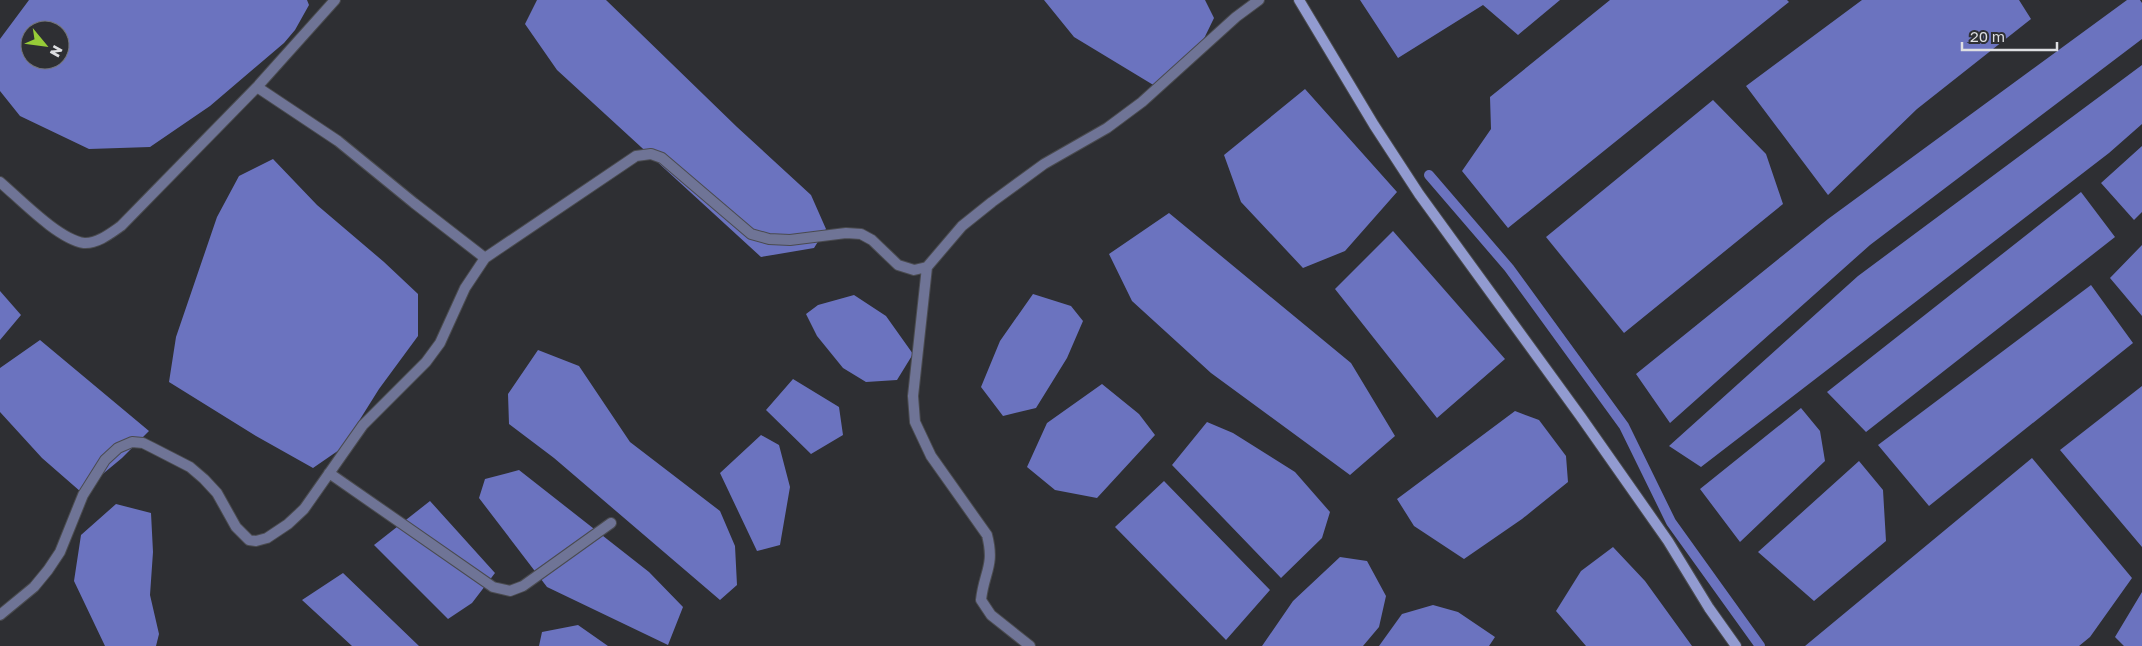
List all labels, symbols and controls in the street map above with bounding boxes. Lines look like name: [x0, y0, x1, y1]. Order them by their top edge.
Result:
north arrow: [20, 20, 70, 70]
scale bar: [1962, 20, 2057, 52]
text: 20 m: [1970, 27, 2005, 45]
text: N: [47, 43, 67, 60]

